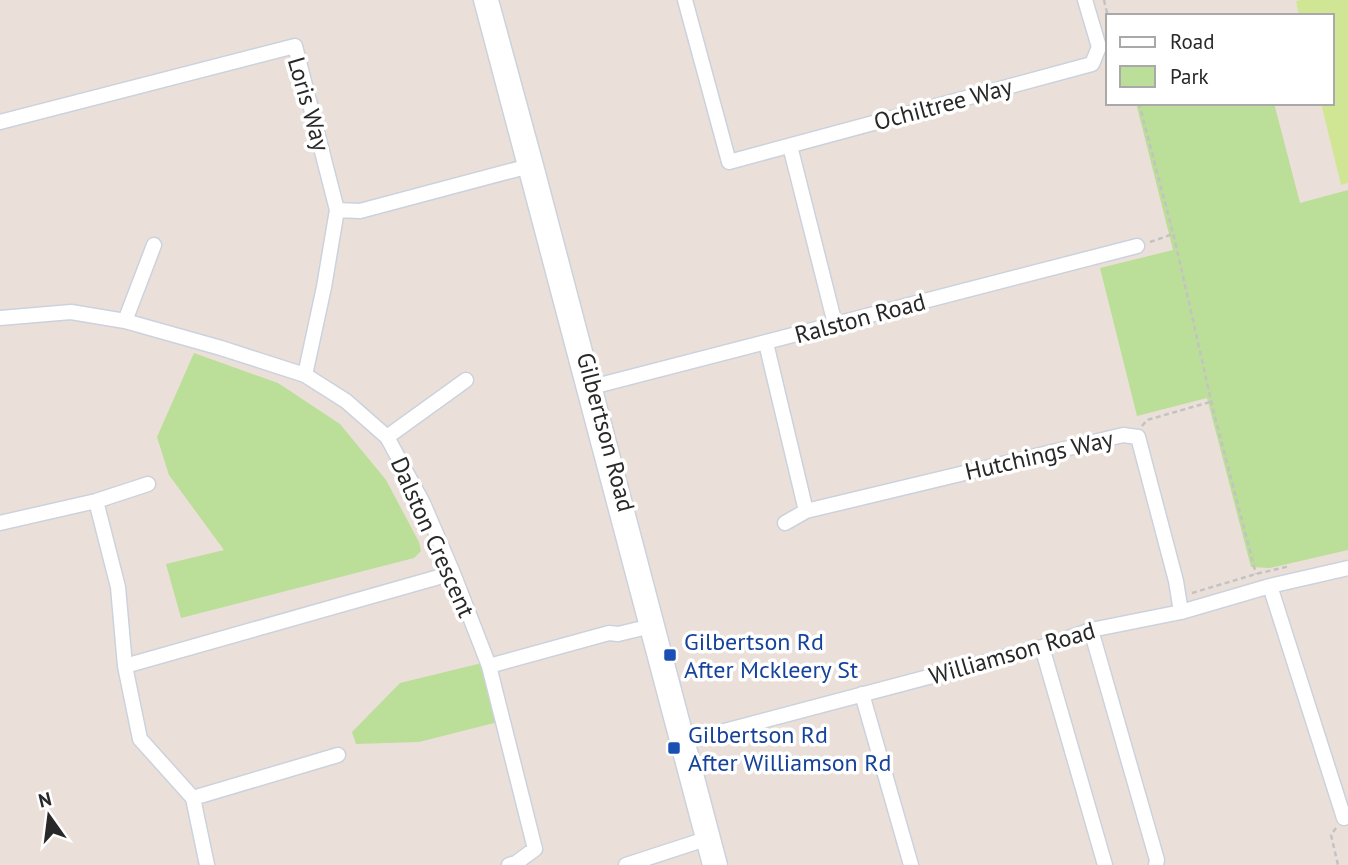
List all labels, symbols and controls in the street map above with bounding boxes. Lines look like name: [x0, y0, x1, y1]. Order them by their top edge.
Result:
legend: [1106, 14, 1334, 105]
text: Road: [1170, 28, 1214, 55]
street label: Loris Way: [281, 53, 337, 155]
text: Park: [1170, 63, 1209, 90]
street label: Ochiltree Way: [870, 71, 1016, 137]
street label: Ralston Road: [791, 286, 929, 350]
street label: Gilbertson Road: [570, 349, 642, 515]
street label: Hutchings Way: [962, 423, 1116, 487]
street label: Dalston Crescent: [384, 452, 482, 622]
street label: Williamson Road: [925, 614, 1099, 692]
place label: Gilbertson Rd After Mckleery St: [684, 626, 858, 685]
marker: Gilbertson Rd After Mckleery St: [662, 647, 678, 663]
place label: Gilbertson Rd After Williamson Rd: [688, 719, 891, 778]
marker: Gilbertson Rd After Williamson Rd: [666, 740, 682, 756]
north arrow: [14, 781, 84, 851]
text: N: [36, 786, 54, 813]

